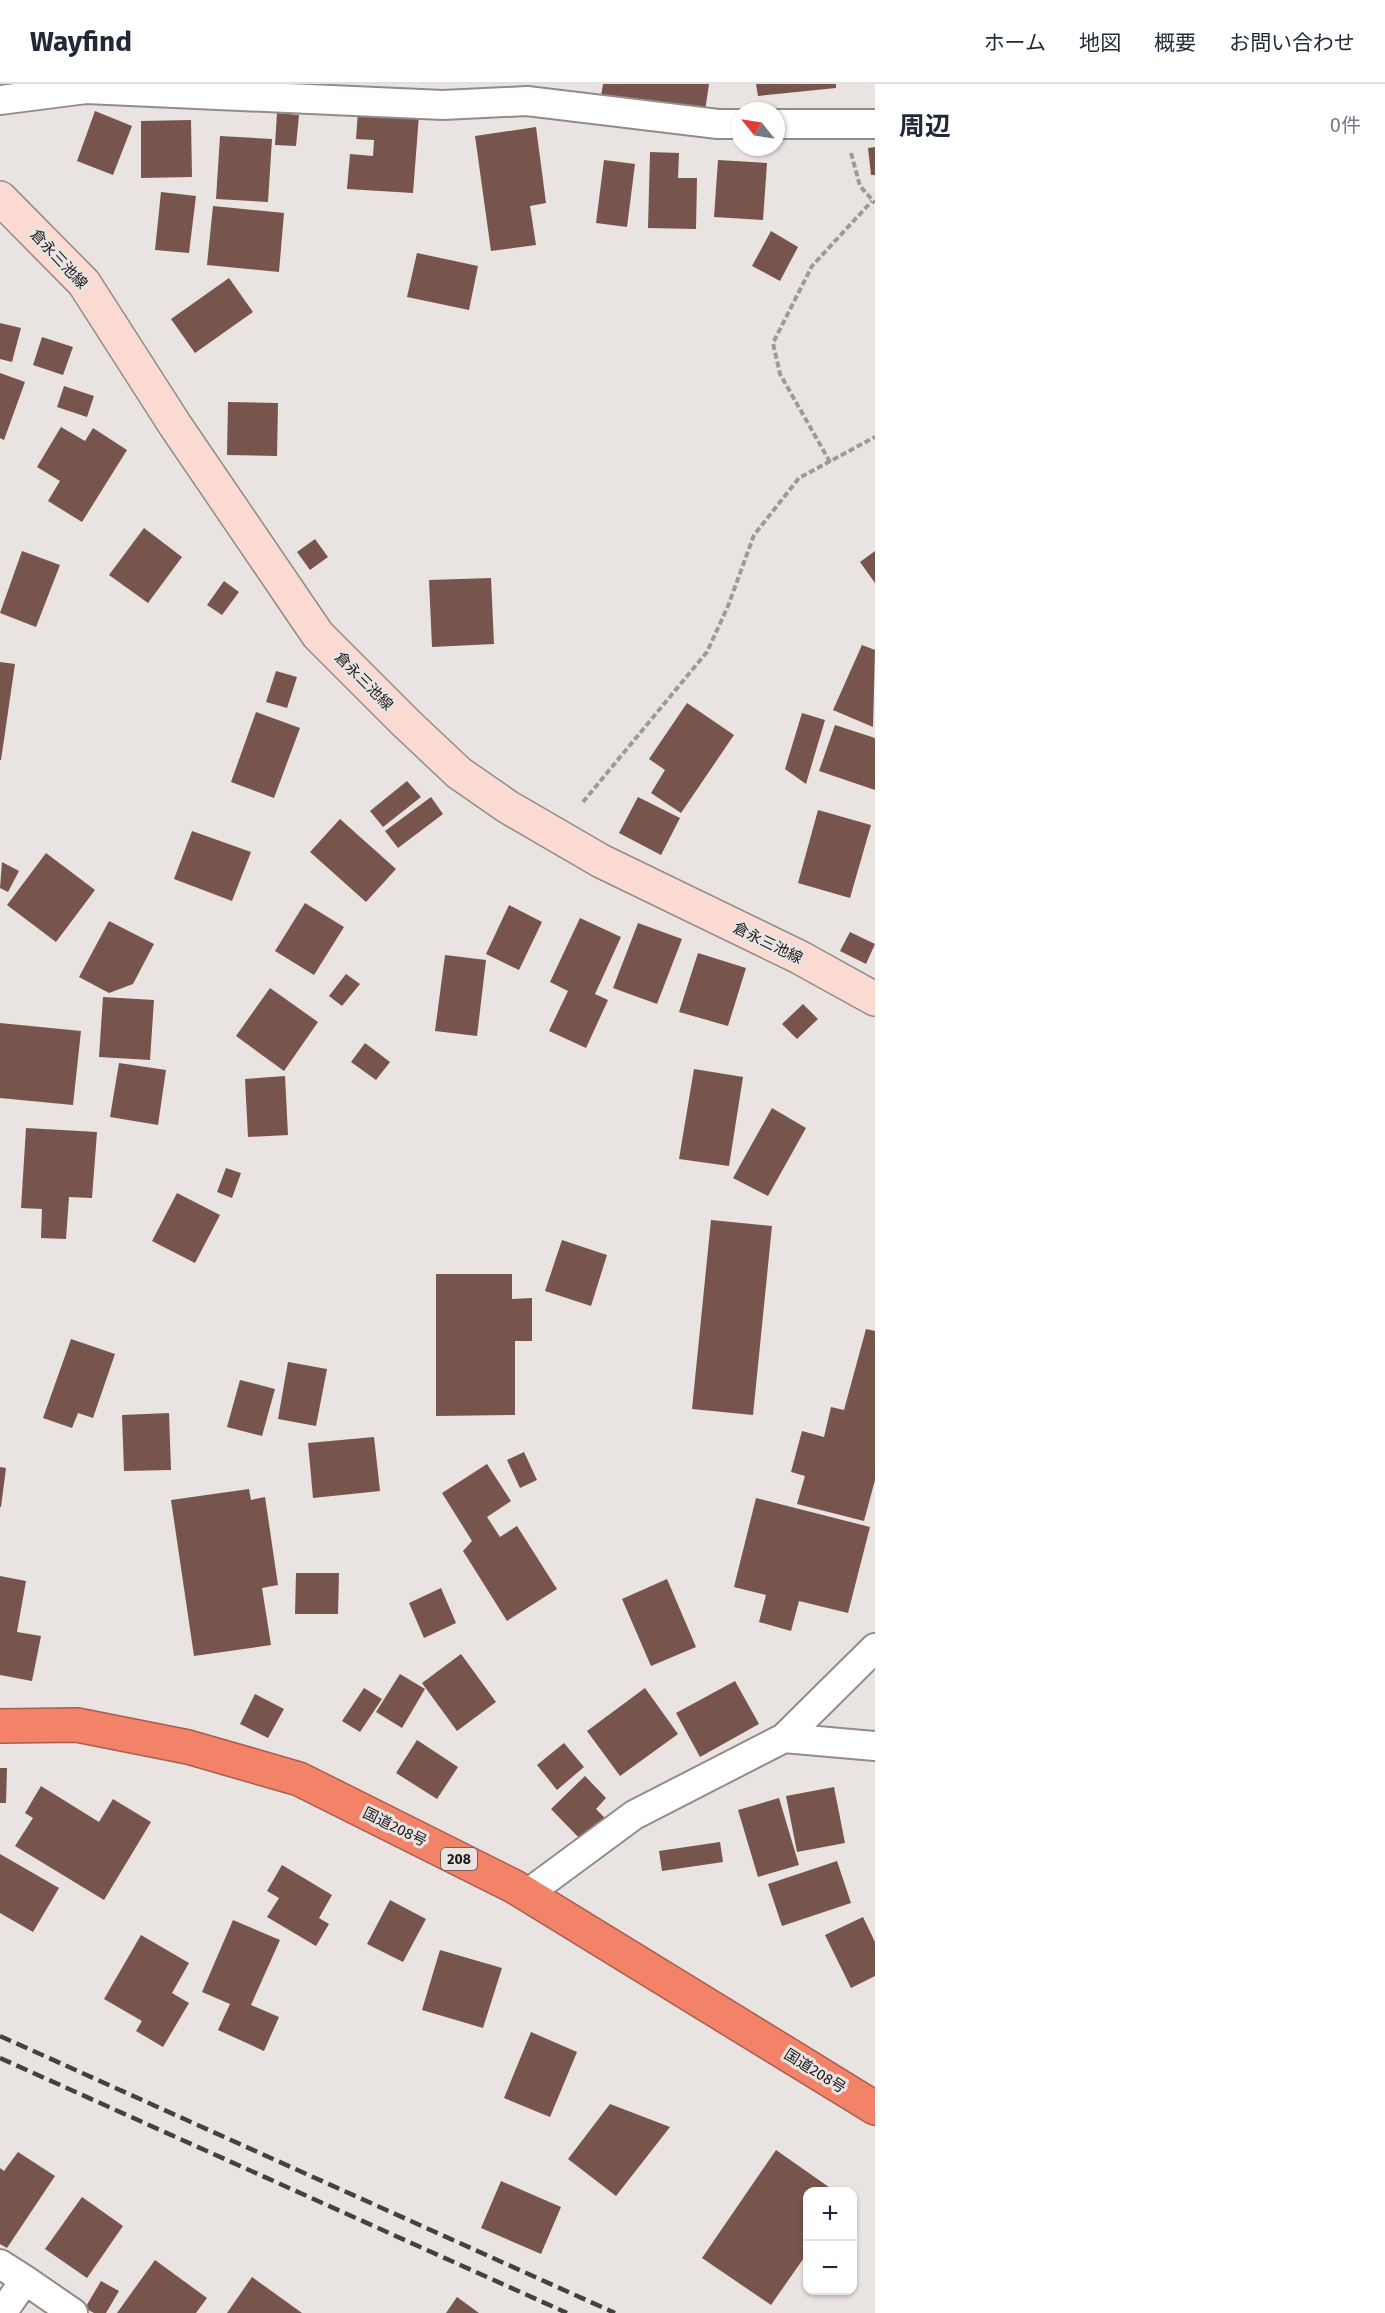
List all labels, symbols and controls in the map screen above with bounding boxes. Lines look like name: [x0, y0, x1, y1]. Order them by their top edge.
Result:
text: Wayfind: [30, 25, 132, 58]
text: ホーム: [984, 30, 1046, 56]
text: 地図: [1079, 30, 1121, 56]
text: 概要: [1154, 30, 1196, 56]
text: お問い合わせ: [1229, 30, 1355, 56]
north arrow: [731, 102, 785, 156]
text: 周辺: [899, 111, 951, 142]
text: 0件: [1330, 113, 1361, 137]
street label: 倉永三池線: [27, 225, 91, 293]
street label: 倉永三池線: [331, 648, 397, 714]
street label: 倉永三池線: [730, 918, 806, 968]
street label: 国道208号: [360, 1804, 430, 1850]
road number: 208: [441, 1848, 477, 1870]
street label: 国道208号: [781, 2045, 849, 2097]
map controls: [803, 2187, 857, 2295]
button: +: [803, 2187, 857, 2241]
button: −: [803, 2241, 857, 2295]

